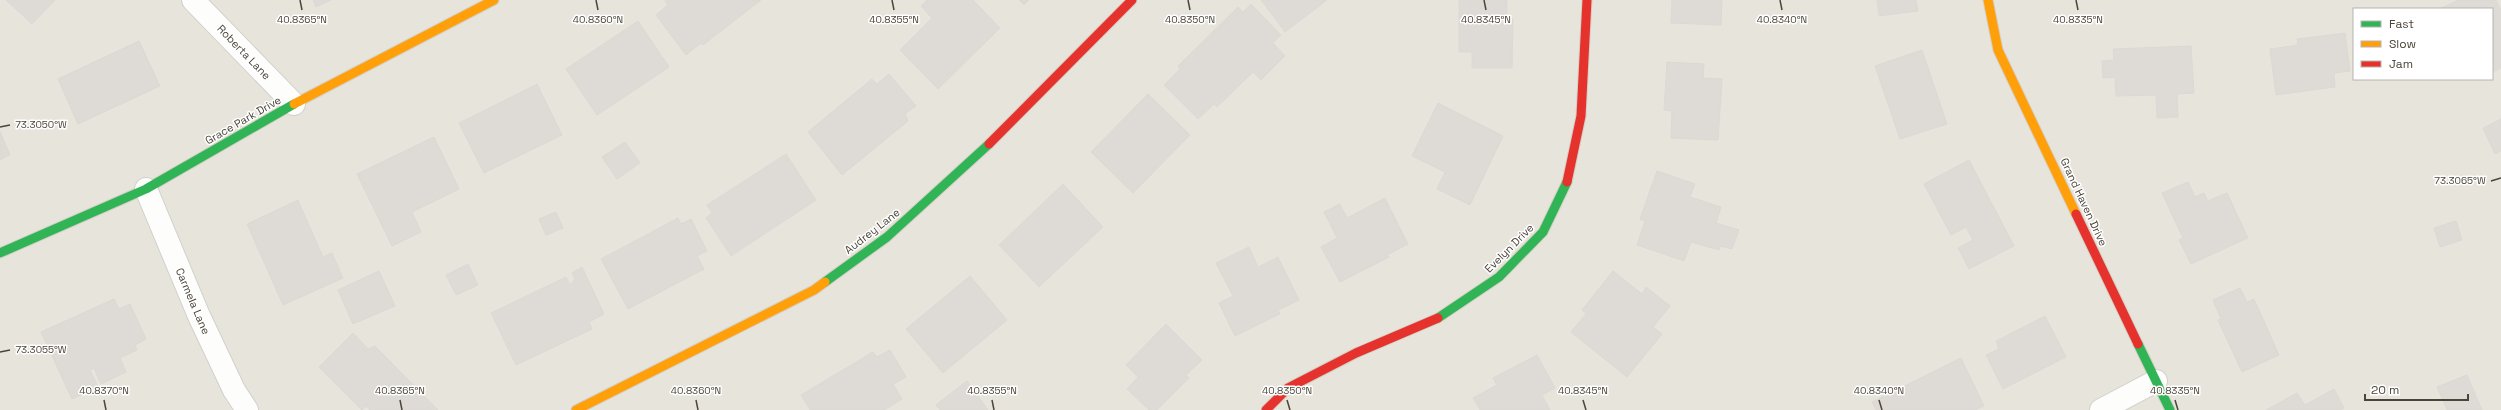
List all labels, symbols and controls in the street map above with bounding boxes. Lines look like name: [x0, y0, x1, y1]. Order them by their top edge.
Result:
legend: [2353, 8, 2493, 80]
text: 40.8365°N: [277, 13, 327, 26]
text: 40.8360°N: [573, 13, 623, 26]
text: 40.8355°N: [869, 13, 919, 26]
text: 40.8350°N: [1165, 13, 1215, 26]
text: 40.8345°N: [1461, 13, 1511, 26]
text: 40.8340°N: [1757, 13, 1807, 26]
text: 40.8335°N: [2053, 13, 2103, 26]
text: Fast: [2389, 16, 2414, 32]
street label: Roberta Lane: [214, 22, 274, 82]
text: Slow: [2389, 36, 2416, 52]
text: Jam: [2389, 56, 2413, 72]
street label: Grace Park Drive: [203, 93, 283, 147]
text: 73.3050°W: [15, 118, 67, 131]
street label: Grand Haven Drive: [2057, 156, 2111, 248]
text: 73.3065°W: [2434, 174, 2486, 187]
street label: Audrey Lane: [842, 205, 902, 257]
street label: Evelyn Drive: [1482, 221, 1536, 275]
street label: Carmela Lane: [173, 266, 213, 336]
text: 73.3055°W: [15, 343, 67, 356]
scale bar: [2365, 376, 2468, 402]
text: 20 m: [2371, 382, 2399, 398]
text: 40.8370°N: [79, 384, 129, 397]
text: 40.8365°N: [375, 384, 425, 397]
text: 40.8360°N: [671, 384, 721, 397]
text: 40.8355°N: [967, 384, 1017, 397]
text: 40.8350°N: [1262, 384, 1312, 397]
text: 40.8345°N: [1558, 384, 1608, 397]
text: 40.8340°N: [1854, 384, 1904, 397]
text: 40.8335°N: [2150, 384, 2200, 397]

